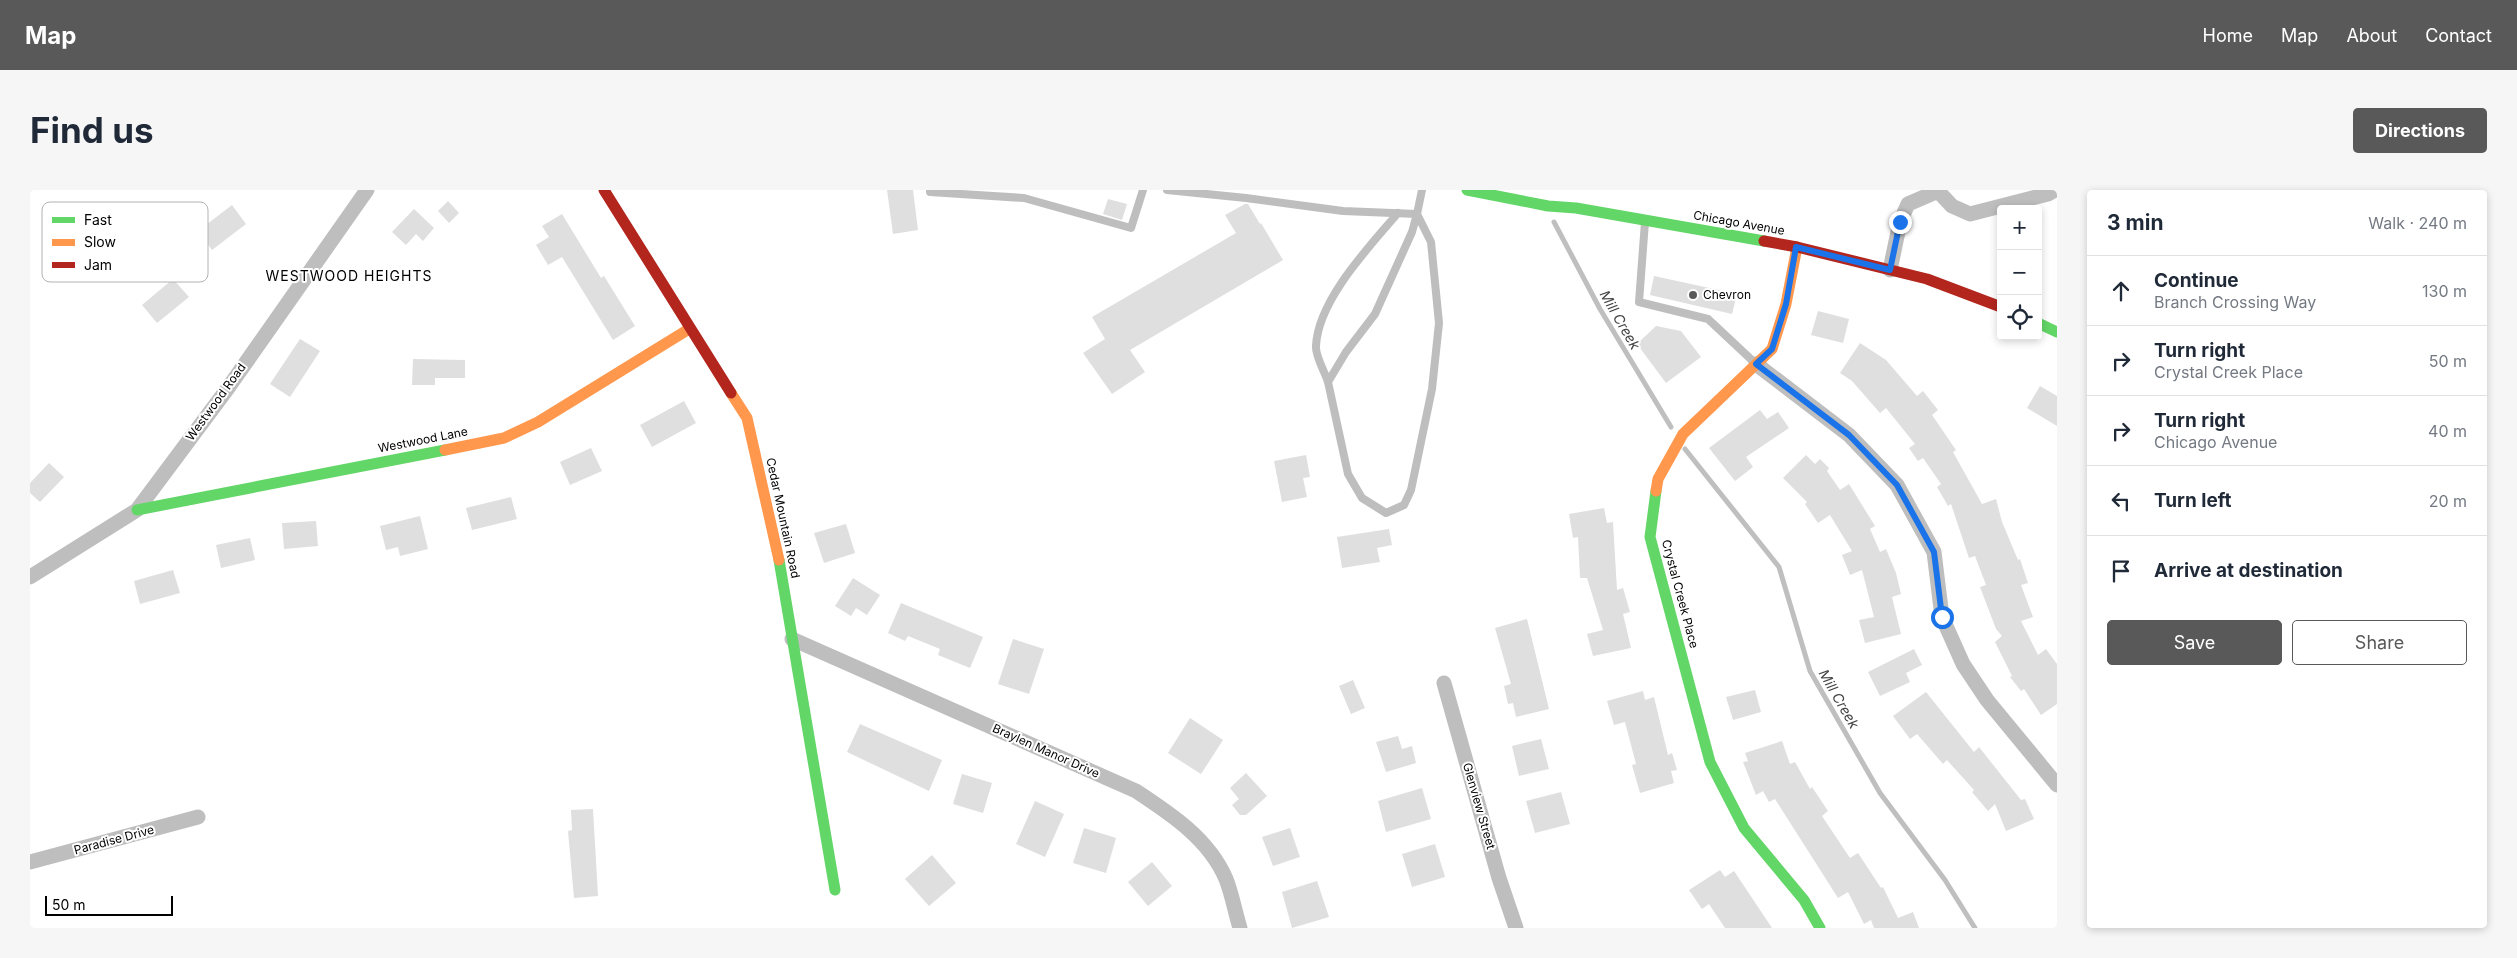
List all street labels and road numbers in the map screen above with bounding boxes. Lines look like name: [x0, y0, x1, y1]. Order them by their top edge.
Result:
street label: Chicago Avenue: [1692, 207, 1786, 238]
street label: Westwood Road: [182, 360, 249, 443]
street label: Westwood Lane: [377, 423, 469, 456]
street label: Cedar Mountain Road: [763, 456, 804, 580]
street label: Crystal Creek Place: [1659, 538, 1702, 650]
street label: Braylen Manor Drive: [990, 720, 1102, 781]
street label: Glenview Street: [1460, 761, 1499, 851]
street label: Paradise Drive: [72, 822, 156, 857]

